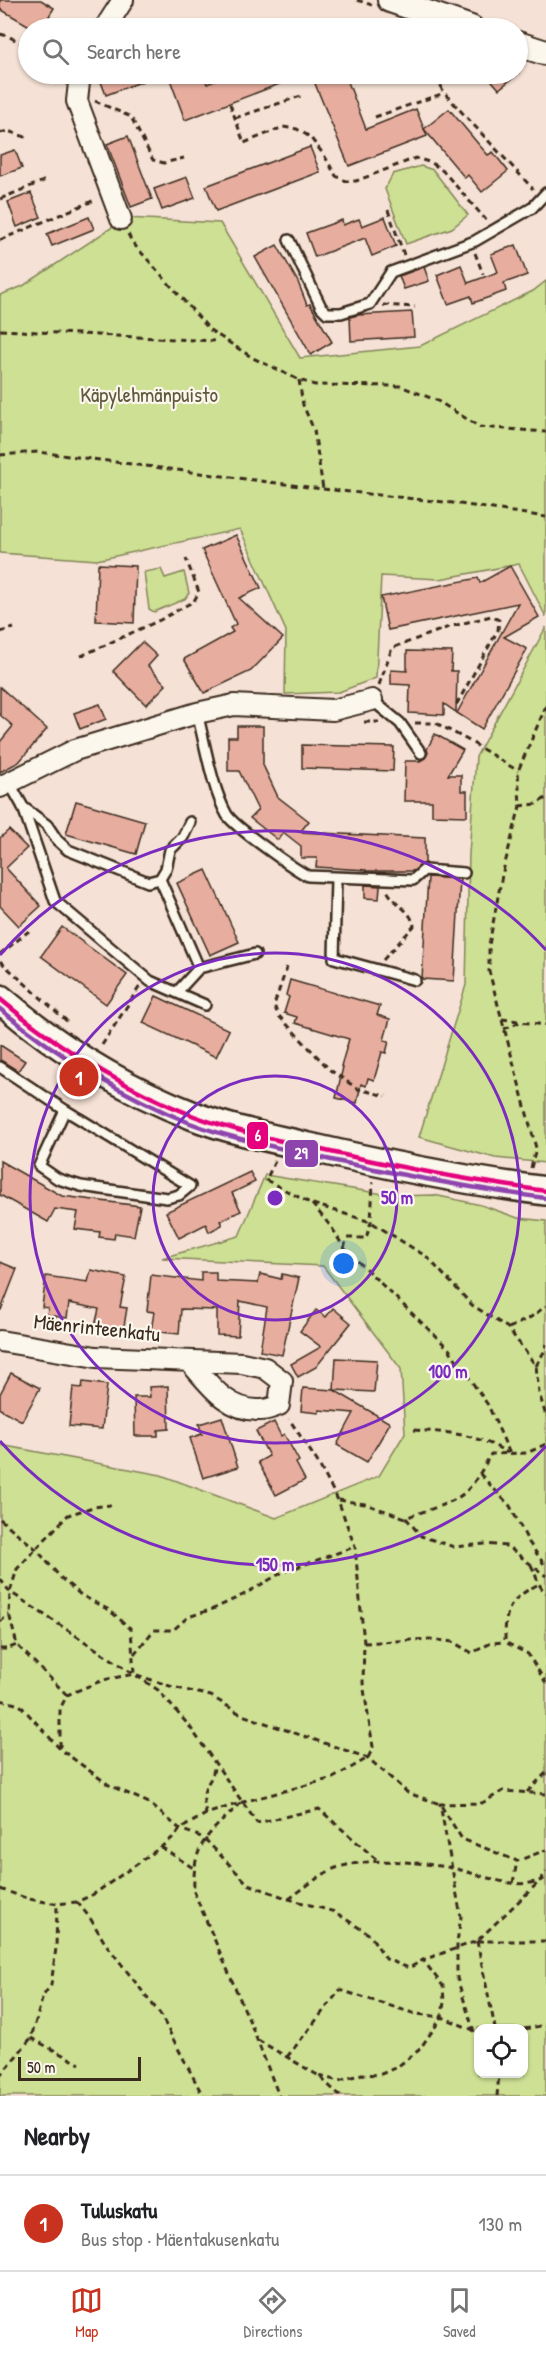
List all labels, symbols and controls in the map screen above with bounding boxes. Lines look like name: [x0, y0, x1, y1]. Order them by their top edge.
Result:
search box: [18, 18, 528, 84]
icon: search: [39, 35, 72, 68]
text: Search here: [87, 36, 181, 66]
park label: Käpylehmänpuisto: [80, 380, 218, 409]
pin: 1: [60, 1054, 98, 1100]
line badge: 6: [246, 1121, 269, 1150]
text: 6: [255, 1124, 262, 1146]
line badge: 29: [284, 1139, 319, 1168]
text: 29: [294, 1142, 308, 1164]
text: 50 m: [381, 1185, 413, 1210]
centre of rings: [265, 1188, 285, 1208]
your location: [329, 1249, 358, 1278]
street label: Mäenrinteenkatu: [32, 1306, 162, 1349]
text: 100 m: [428, 1359, 468, 1384]
text: 150 m: [256, 1552, 294, 1577]
map controls: [474, 2024, 528, 2078]
button: locate: [474, 2024, 528, 2078]
scale bar: [18, 2054, 141, 2082]
text: 50 m: [27, 2056, 56, 2078]
text: Nearby: [24, 2118, 90, 2153]
text: Tuluskatu: [81, 2195, 157, 2225]
text: 1: [40, 2210, 47, 2237]
text: 130 m: [479, 2210, 522, 2237]
text: Bus stop · Mäentakusenkatu: [81, 2225, 279, 2252]
tab: Map: [70, 2284, 103, 2342]
tab: Directions: [244, 2284, 302, 2342]
tab: Saved: [443, 2284, 476, 2342]

